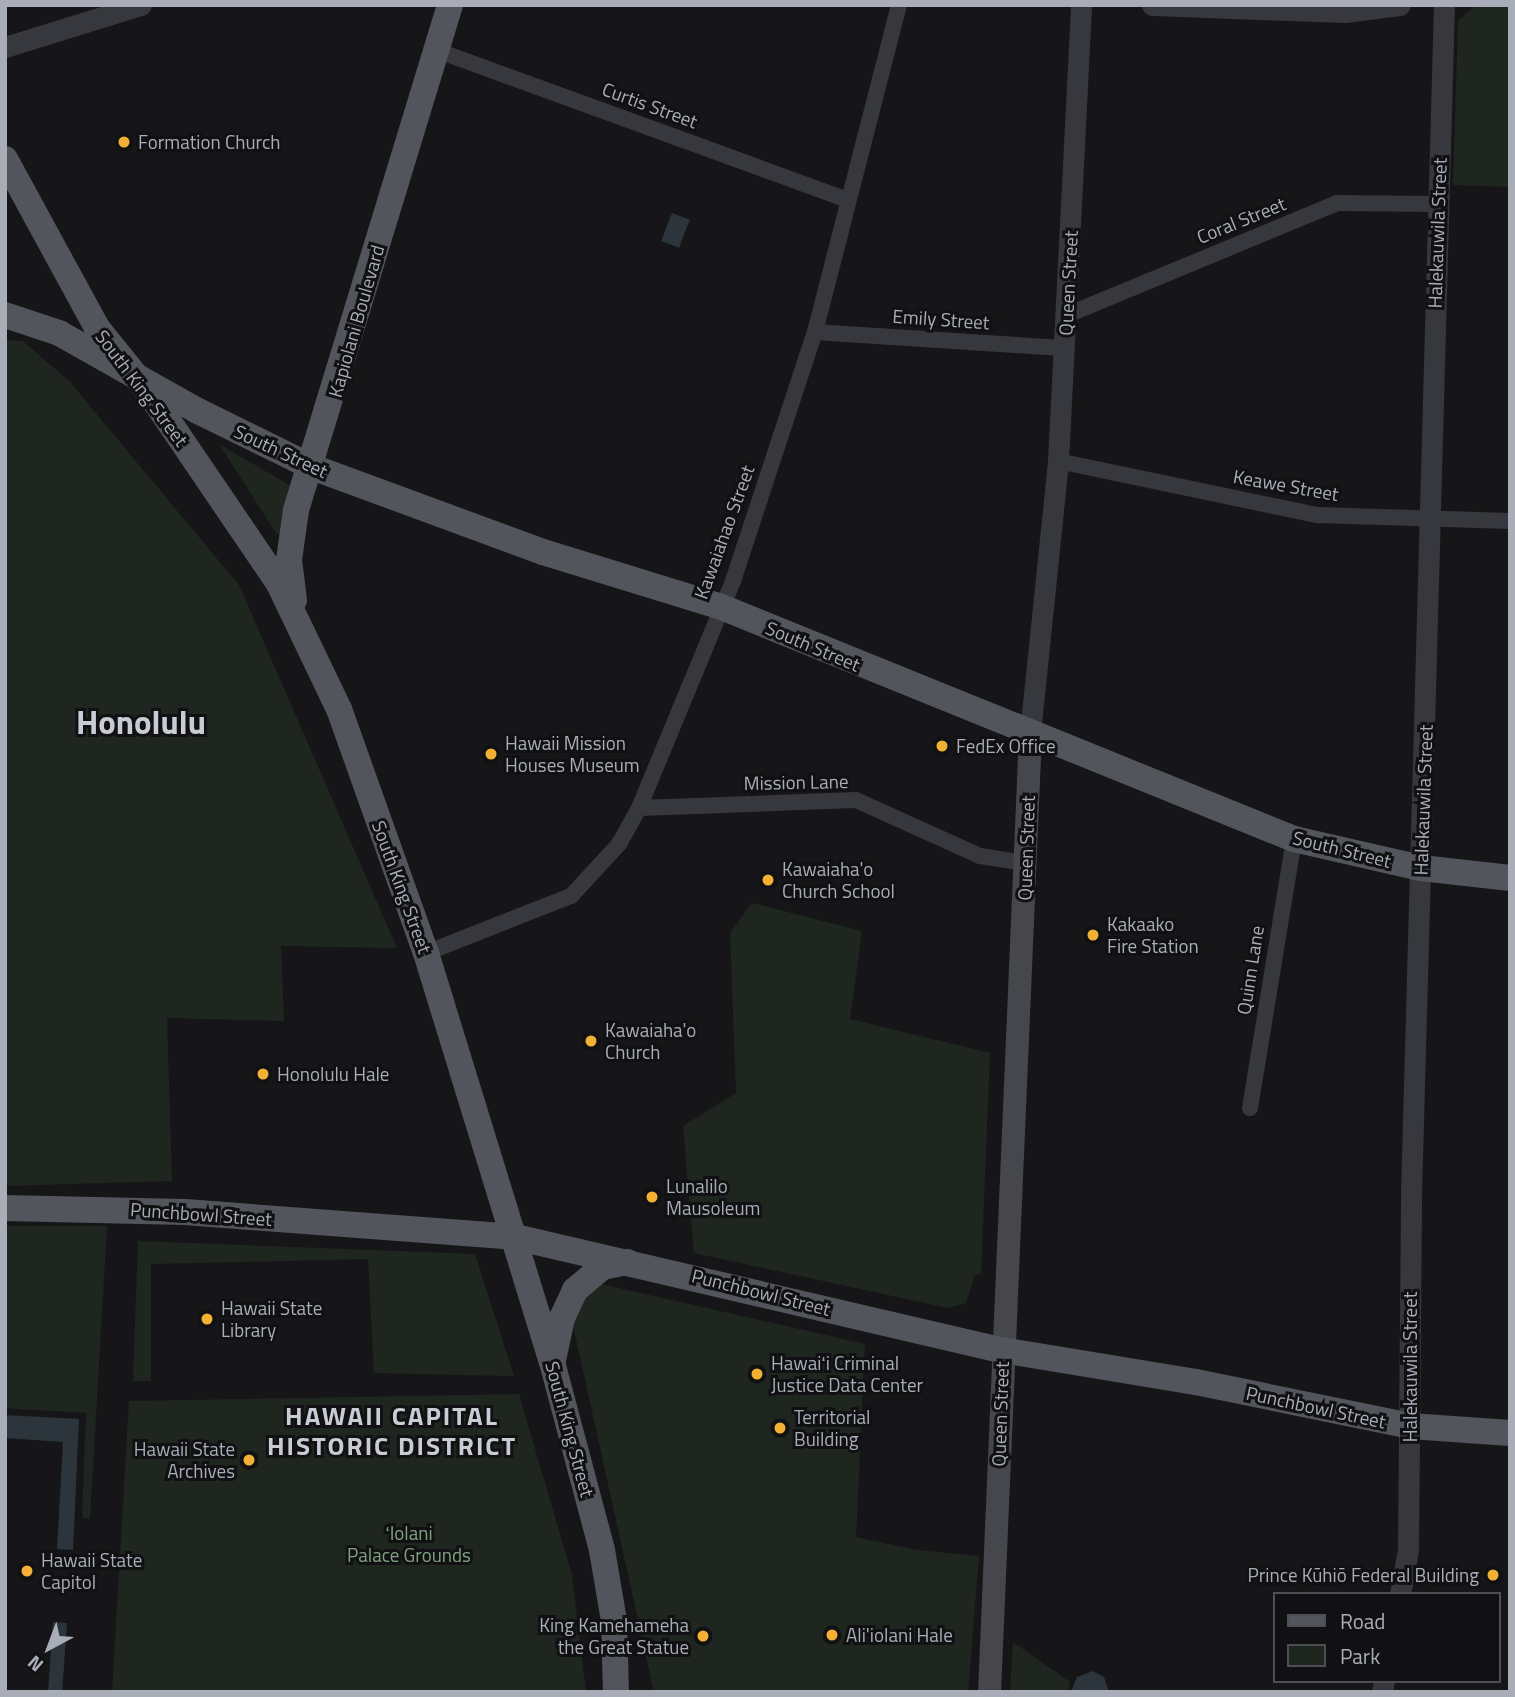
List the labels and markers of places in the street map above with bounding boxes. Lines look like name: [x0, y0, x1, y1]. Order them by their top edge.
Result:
place label: Formation Church: [138, 131, 280, 153]
marker: Formation Church: [116, 134, 132, 150]
place label: Hawaii Mission Houses Museum: [505, 732, 640, 776]
place label: FedEx Office: [956, 735, 1056, 757]
marker: FedEx Office: [934, 738, 950, 754]
marker: Hawaii Mission Houses Museum: [483, 746, 499, 762]
place label: Kawaiaha'o Church School: [782, 858, 895, 902]
marker: Kawaiaha'o Church School: [760, 872, 776, 888]
place label: Kakaako Fire Station: [1107, 913, 1199, 957]
marker: Kakaako Fire Station: [1085, 927, 1101, 943]
place label: Kawaiaha'o Church: [605, 1019, 696, 1063]
marker: Kawaiaha'o Church: [583, 1033, 599, 1049]
place label: Honolulu Hale: [277, 1063, 389, 1085]
marker: Honolulu Hale: [255, 1066, 271, 1082]
place label: Lunalilo Mausoleum: [666, 1175, 760, 1219]
marker: Lunalilo Mausoleum: [644, 1189, 660, 1205]
place label: Hawaii State Library: [221, 1297, 322, 1341]
marker: Hawaii State Library: [199, 1311, 215, 1327]
place label: Hawaiʻi Criminal Justice Data Center: [771, 1352, 923, 1396]
marker: Hawaiʻi Criminal Justice Data Center: [749, 1366, 765, 1382]
place label: Territorial Building: [794, 1406, 871, 1450]
marker: Territorial Building: [772, 1420, 788, 1436]
place label: Hawaii State Archives: [134, 1438, 235, 1482]
marker: Hawaii State Archives: [241, 1452, 257, 1468]
place label: Hawaii State Capitol: [41, 1549, 142, 1593]
marker: Hawaii State Capitol: [19, 1563, 35, 1579]
place label: Prince Kūhiō Federal Building: [1248, 1564, 1479, 1586]
marker: Prince Kūhiō Federal Building: [1485, 1567, 1501, 1583]
place label: King Kamehameha the Great Statue: [539, 1614, 689, 1658]
place label: Ali'iolani Hale: [846, 1624, 953, 1646]
marker: Ali'iolani Hale: [824, 1627, 840, 1643]
marker: King Kamehameha the Great Statue: [695, 1628, 711, 1644]

